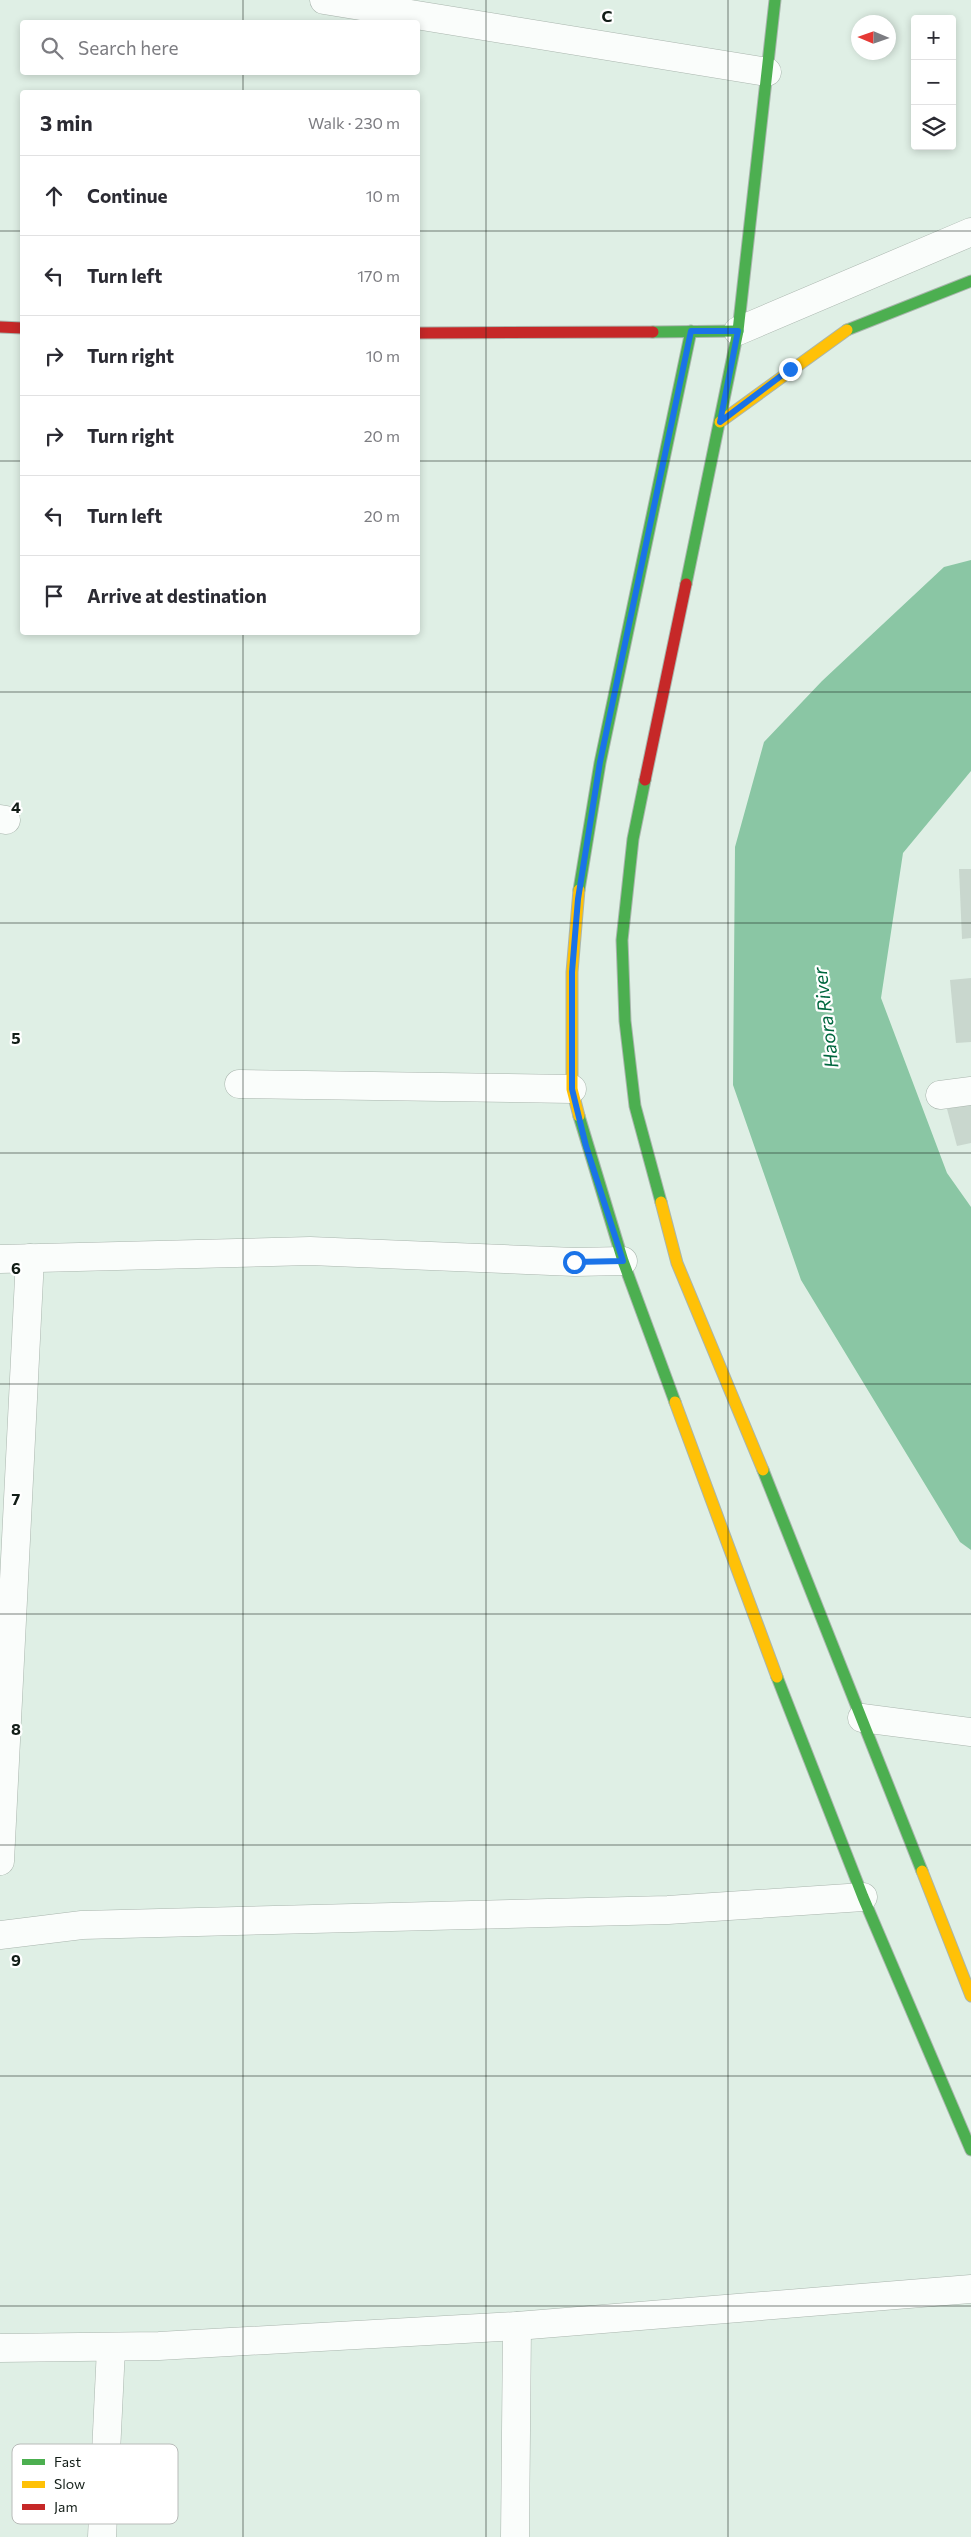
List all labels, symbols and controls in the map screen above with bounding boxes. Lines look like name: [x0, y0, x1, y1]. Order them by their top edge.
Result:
text: C: [602, 6, 613, 25]
north arrow: [851, 15, 896, 60]
map controls: [911, 15, 956, 150]
button: +: [911, 15, 956, 60]
search box: [20, 20, 420, 75]
icon: search: [38, 34, 66, 62]
text: Search here: [78, 36, 178, 59]
button: −: [911, 60, 956, 105]
button: layers: [911, 105, 956, 150]
text: 3 min: [40, 110, 93, 135]
text: Walk · 230 m: [308, 113, 400, 132]
icon: ahead: [40, 182, 68, 210]
text: Continue: [87, 184, 167, 207]
text: 10 m: [366, 186, 400, 205]
icon: left: [40, 262, 68, 290]
text: Turn left: [87, 264, 162, 287]
text: 170 m: [357, 266, 400, 285]
icon: right: [40, 342, 68, 370]
text: Turn right: [87, 344, 174, 367]
text: 10 m: [366, 346, 400, 365]
route end: [779, 358, 802, 381]
icon: right: [40, 422, 68, 450]
text: Turn right: [87, 424, 174, 447]
text: 20 m: [364, 426, 400, 445]
icon: left: [40, 502, 68, 530]
text: Turn left: [87, 504, 162, 527]
text: 20 m: [364, 506, 400, 525]
icon: arrive: [40, 582, 68, 610]
text: Arrive at destination: [87, 584, 267, 607]
text: 4: [11, 797, 21, 816]
water label: Haora River: [807, 965, 843, 1070]
text: 5: [11, 1028, 21, 1047]
route start: [563, 1251, 586, 1274]
text: 6: [11, 1258, 21, 1277]
text: 7: [12, 1489, 21, 1508]
text: 8: [11, 1719, 21, 1738]
text: 9: [11, 1950, 21, 1969]
legend: [12, 2444, 178, 2524]
text: Fast: [54, 2453, 81, 2470]
text: Slow: [54, 2475, 85, 2492]
text: Jam: [54, 2498, 78, 2515]

